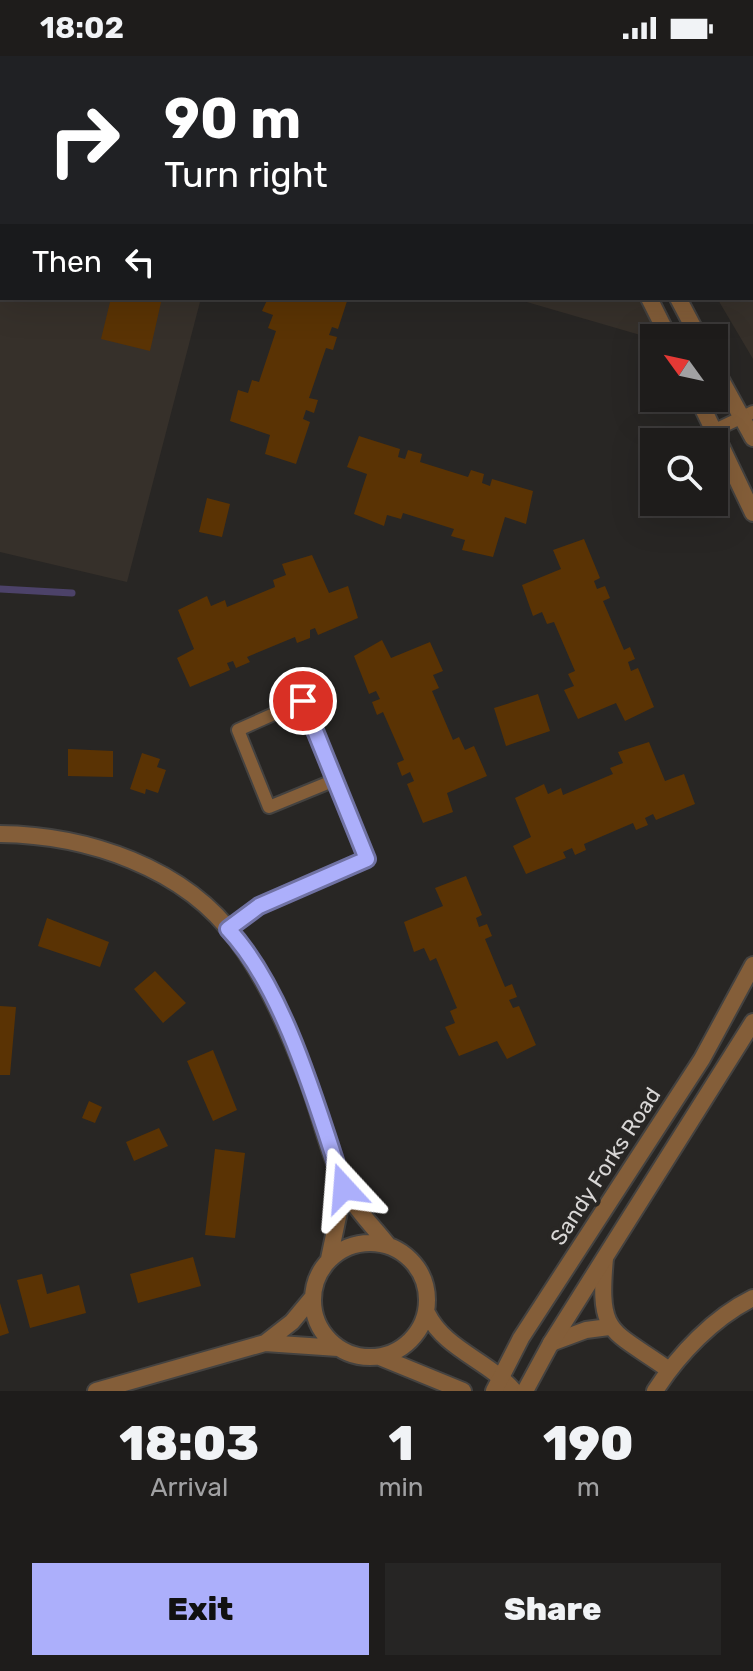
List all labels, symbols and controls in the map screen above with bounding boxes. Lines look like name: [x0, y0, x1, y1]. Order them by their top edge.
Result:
text: 18:02: [40, 10, 124, 46]
text: 90 m: [164, 86, 301, 152]
icon: right: [32, 88, 136, 192]
text: Turn right: [164, 153, 328, 196]
icon: left: [118, 240, 162, 284]
text: Then: [32, 244, 102, 280]
north arrow: [640, 324, 728, 412]
map controls: [640, 324, 728, 516]
button: search: [640, 428, 728, 516]
pin: [269, 667, 337, 735]
icon: arrive: [281, 679, 325, 723]
street label: Sandy Forks Road: [544, 1082, 666, 1250]
position arrow: [302, 1146, 386, 1230]
text: 18:03: [119, 1415, 259, 1472]
text: 1: [388, 1415, 414, 1472]
text: 190: [543, 1415, 634, 1472]
text: Arrival: [150, 1472, 228, 1503]
text: min: [378, 1472, 424, 1503]
text: m: [577, 1472, 600, 1503]
button: Exit: [32, 1563, 369, 1655]
button: Share: [385, 1563, 721, 1655]

